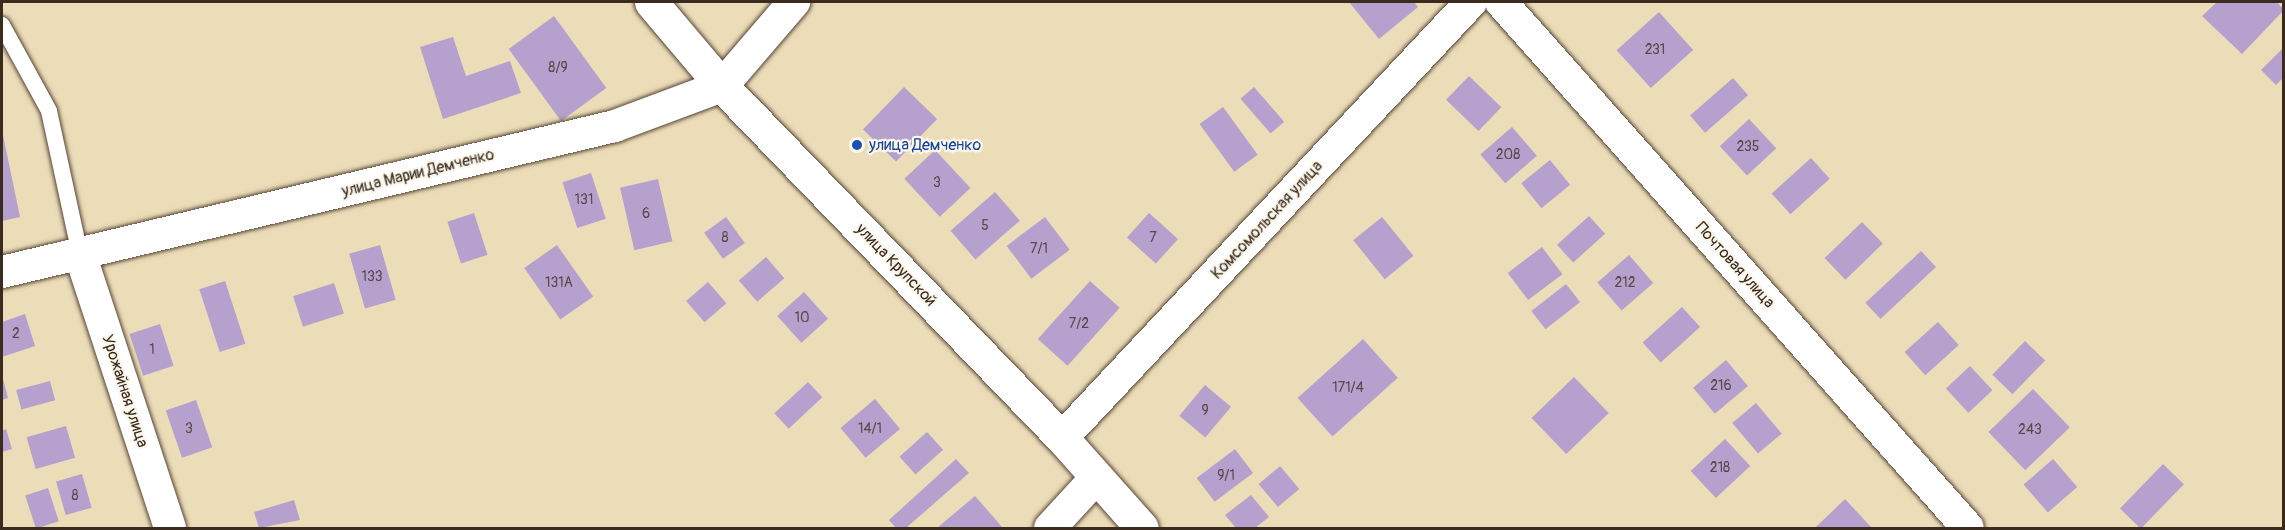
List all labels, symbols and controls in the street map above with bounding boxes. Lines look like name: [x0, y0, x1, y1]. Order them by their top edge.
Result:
house number: 231: [1645, 42, 1665, 58]
house number: 8/9: [548, 60, 568, 76]
place label: улица Демченко: [869, 135, 981, 155]
marker: улица Демченко: [850, 138, 864, 152]
house number: 235: [1737, 139, 1759, 155]
street label: улица Марии Демченко: [340, 145, 496, 201]
house number: 208: [1496, 147, 1520, 163]
street label: Комсомольская улица: [1207, 157, 1327, 283]
house number: 3: [933, 175, 941, 191]
house number: 131: [575, 192, 593, 208]
house number: 6: [642, 206, 650, 222]
house number: 5: [981, 218, 989, 234]
street label: Почтовая улица: [1691, 218, 1779, 312]
street label: улица Крупской: [852, 220, 940, 310]
house number: 8: [721, 230, 729, 246]
house number: 7: [1149, 230, 1157, 246]
house number: 7/1: [1030, 241, 1048, 257]
house number: 133: [361, 269, 383, 285]
house number: 131А: [545, 275, 573, 291]
house number: 212: [1614, 275, 1636, 291]
house number: 10: [794, 310, 810, 326]
house number: 7/2: [1069, 316, 1089, 332]
house number: 2: [12, 326, 20, 342]
street label: Урожайная улица: [98, 332, 152, 450]
house number: 1: [149, 342, 155, 358]
house number: 216: [1710, 378, 1732, 394]
house number: 171/4: [1332, 380, 1364, 396]
house number: 9: [1201, 403, 1209, 419]
house number: 3: [185, 421, 193, 437]
house number: 14/1: [858, 421, 882, 437]
house number: 243: [2018, 422, 2042, 438]
house number: 218: [1710, 460, 1730, 476]
house number: 9/1: [1217, 468, 1235, 484]
house number: 8: [71, 488, 79, 504]

